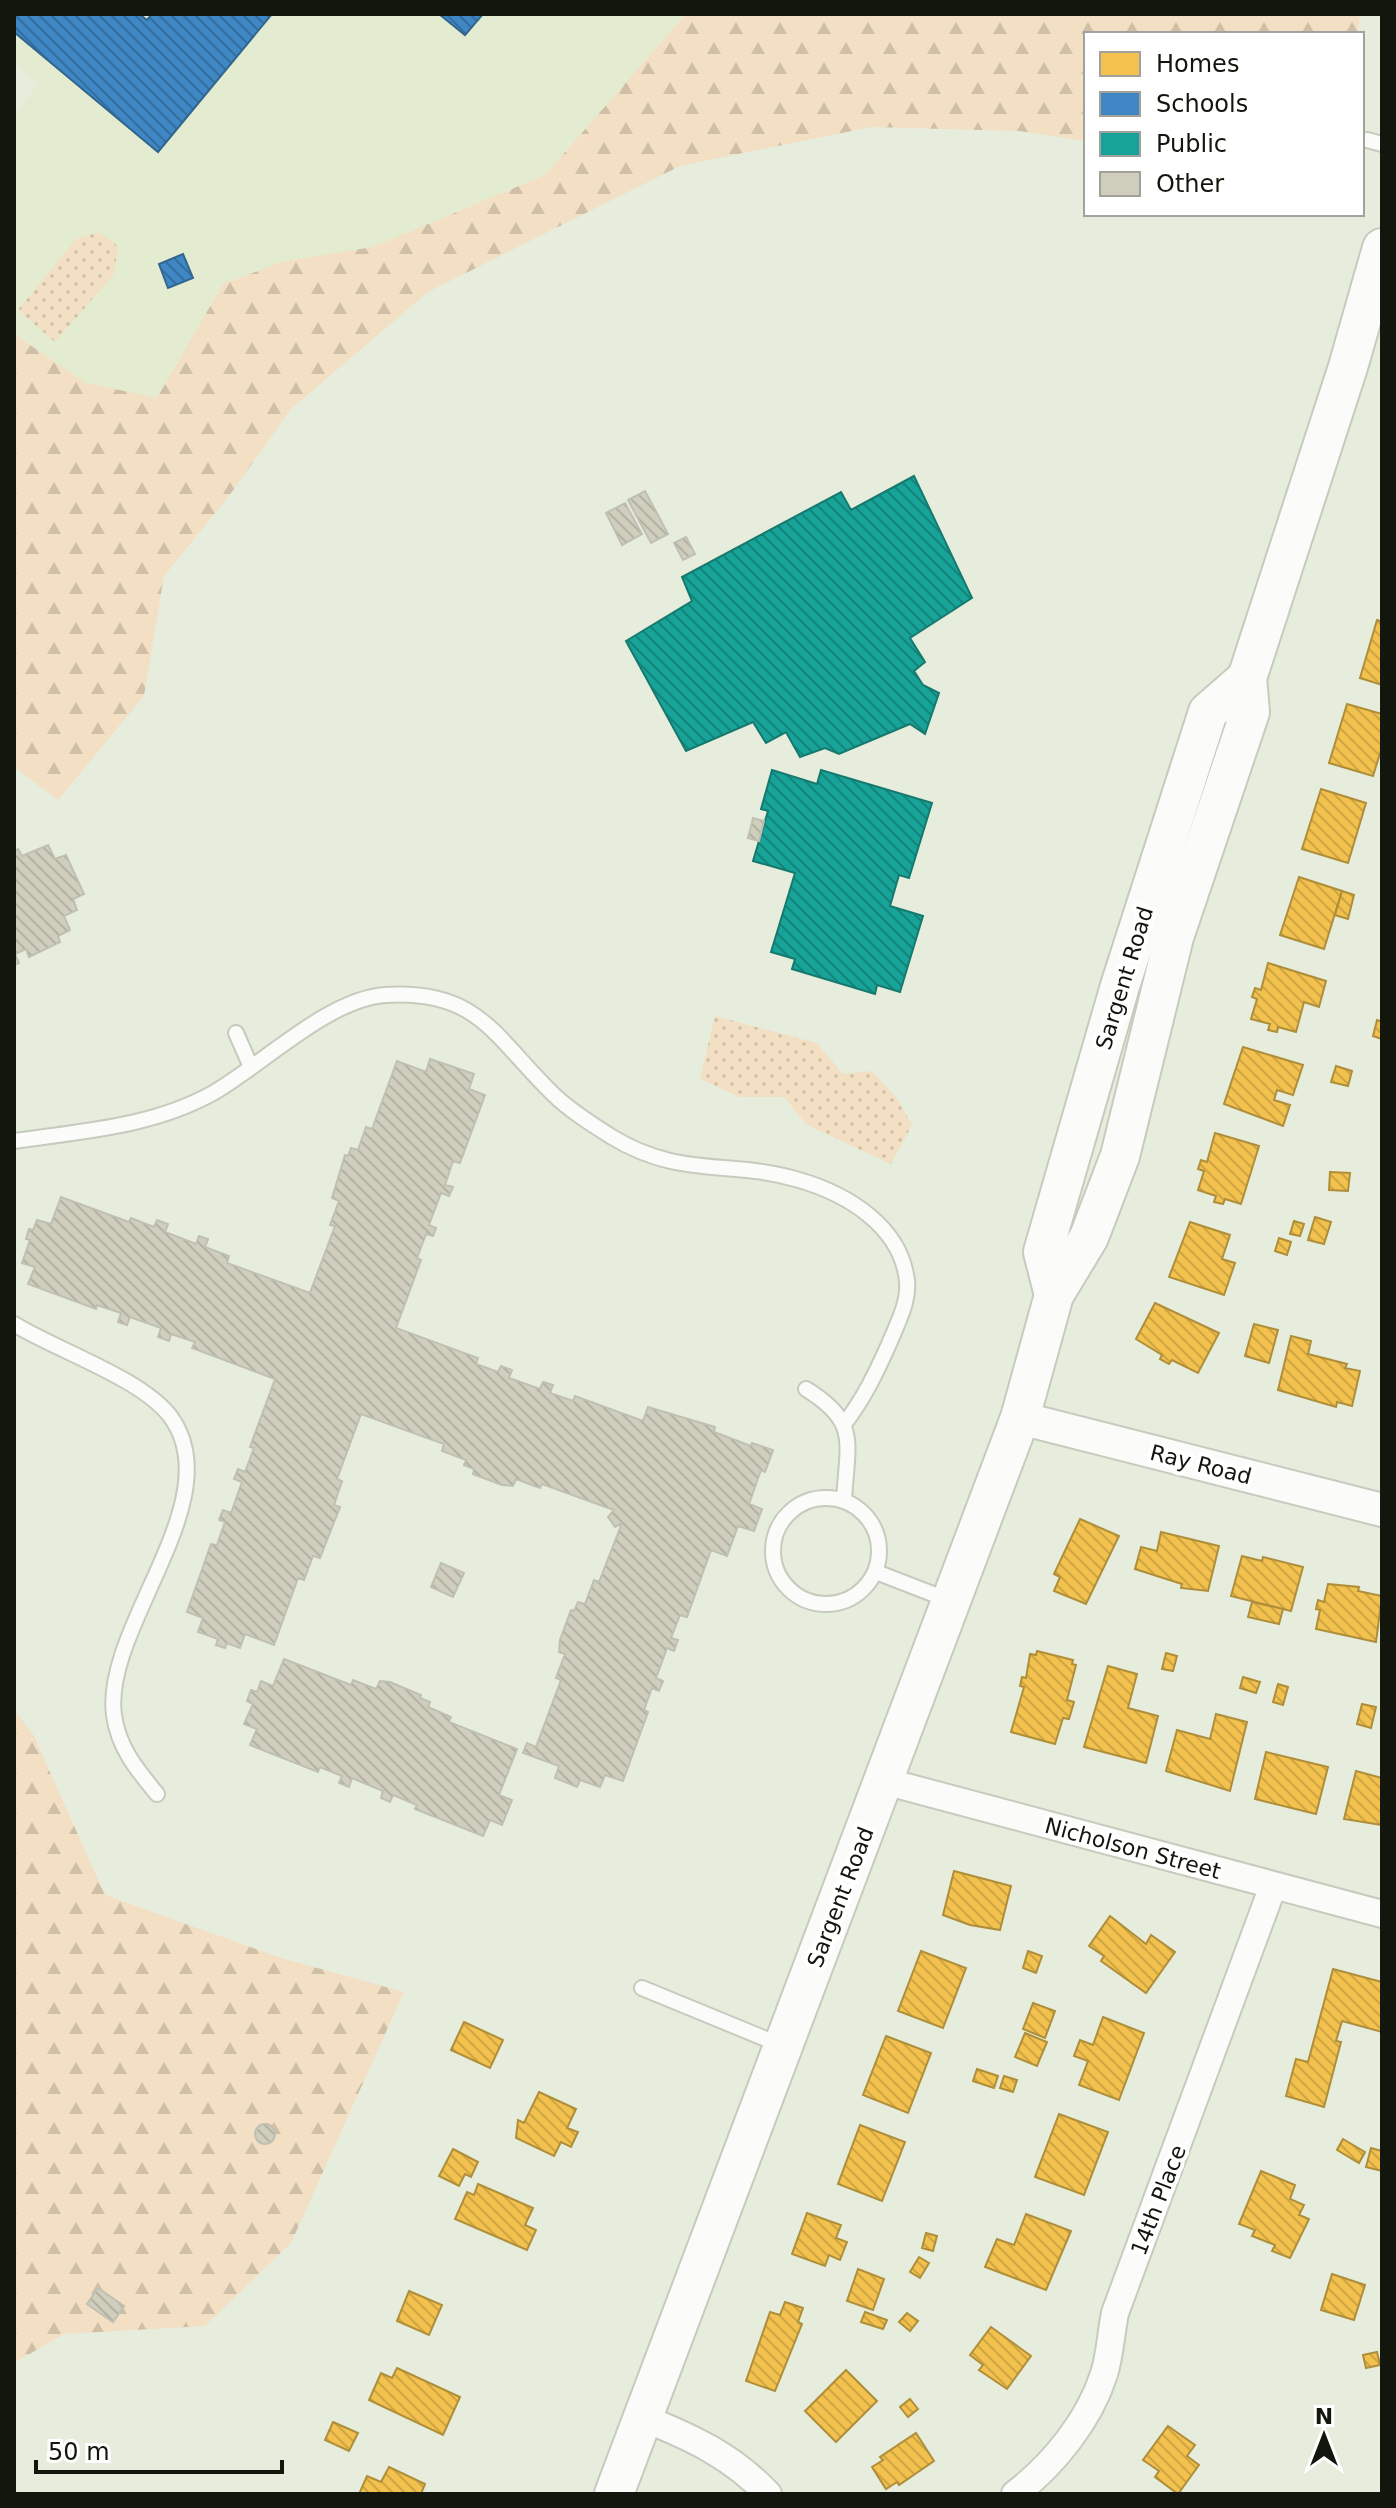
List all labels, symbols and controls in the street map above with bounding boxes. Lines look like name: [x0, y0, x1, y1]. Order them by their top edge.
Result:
legend: [1084, 32, 1364, 216]
text: Homes: [1156, 50, 1239, 78]
text: Schools: [1156, 90, 1248, 118]
text: Public: [1156, 130, 1227, 158]
text: Other: [1156, 170, 1224, 198]
street label: Sargent Road: [1091, 904, 1158, 1053]
street label: Ray Road: [1148, 1440, 1254, 1489]
street label: Nicholson Street: [1042, 1813, 1224, 1884]
street label: Sargent Road: [802, 1823, 879, 1971]
street label: 14th Place: [1126, 2142, 1191, 2259]
north arrow: [1284, 2396, 1364, 2476]
text: N: [1315, 2404, 1333, 2429]
scale bar: [36, 2424, 282, 2474]
text: 50 m: [48, 2438, 110, 2466]

